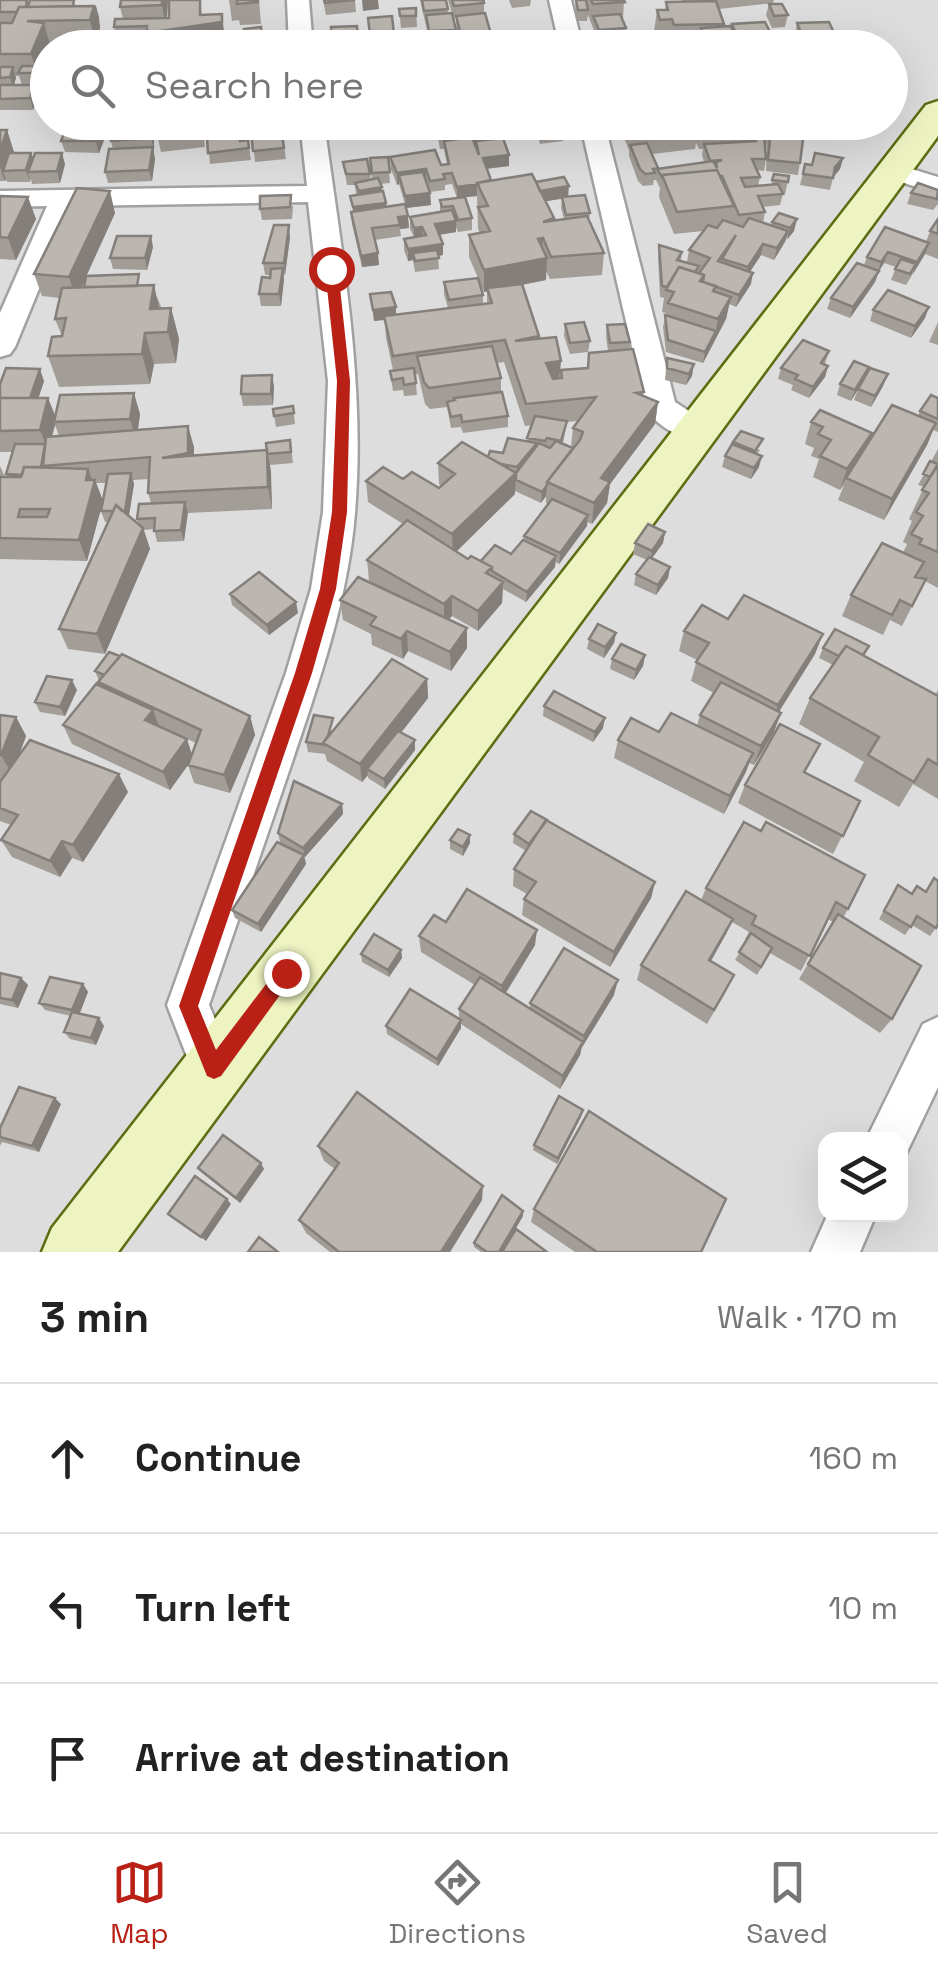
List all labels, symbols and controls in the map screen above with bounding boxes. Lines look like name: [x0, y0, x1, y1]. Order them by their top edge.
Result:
search box: [30, 30, 908, 140]
icon: search: [65, 58, 120, 113]
text: Search here: [145, 61, 364, 109]
route start: [309, 247, 355, 293]
route end: [264, 951, 310, 997]
map controls: [818, 1132, 908, 1222]
button: layers: [818, 1132, 908, 1222]
text: 3 min: [40, 1291, 149, 1344]
text: Walk · 170 m: [717, 1297, 898, 1337]
icon: ahead: [40, 1431, 95, 1486]
text: Continue: [135, 1434, 301, 1482]
text: 160 m: [809, 1438, 898, 1478]
icon: left: [40, 1581, 95, 1636]
text: Turn left: [135, 1584, 291, 1632]
text: 10 m: [828, 1588, 898, 1628]
icon: arrive: [40, 1731, 95, 1786]
text: Arrive at destination: [135, 1734, 510, 1782]
tab: Map: [110, 1855, 168, 1951]
tab: Directions: [389, 1855, 526, 1951]
tab: Saved: [746, 1855, 828, 1951]

